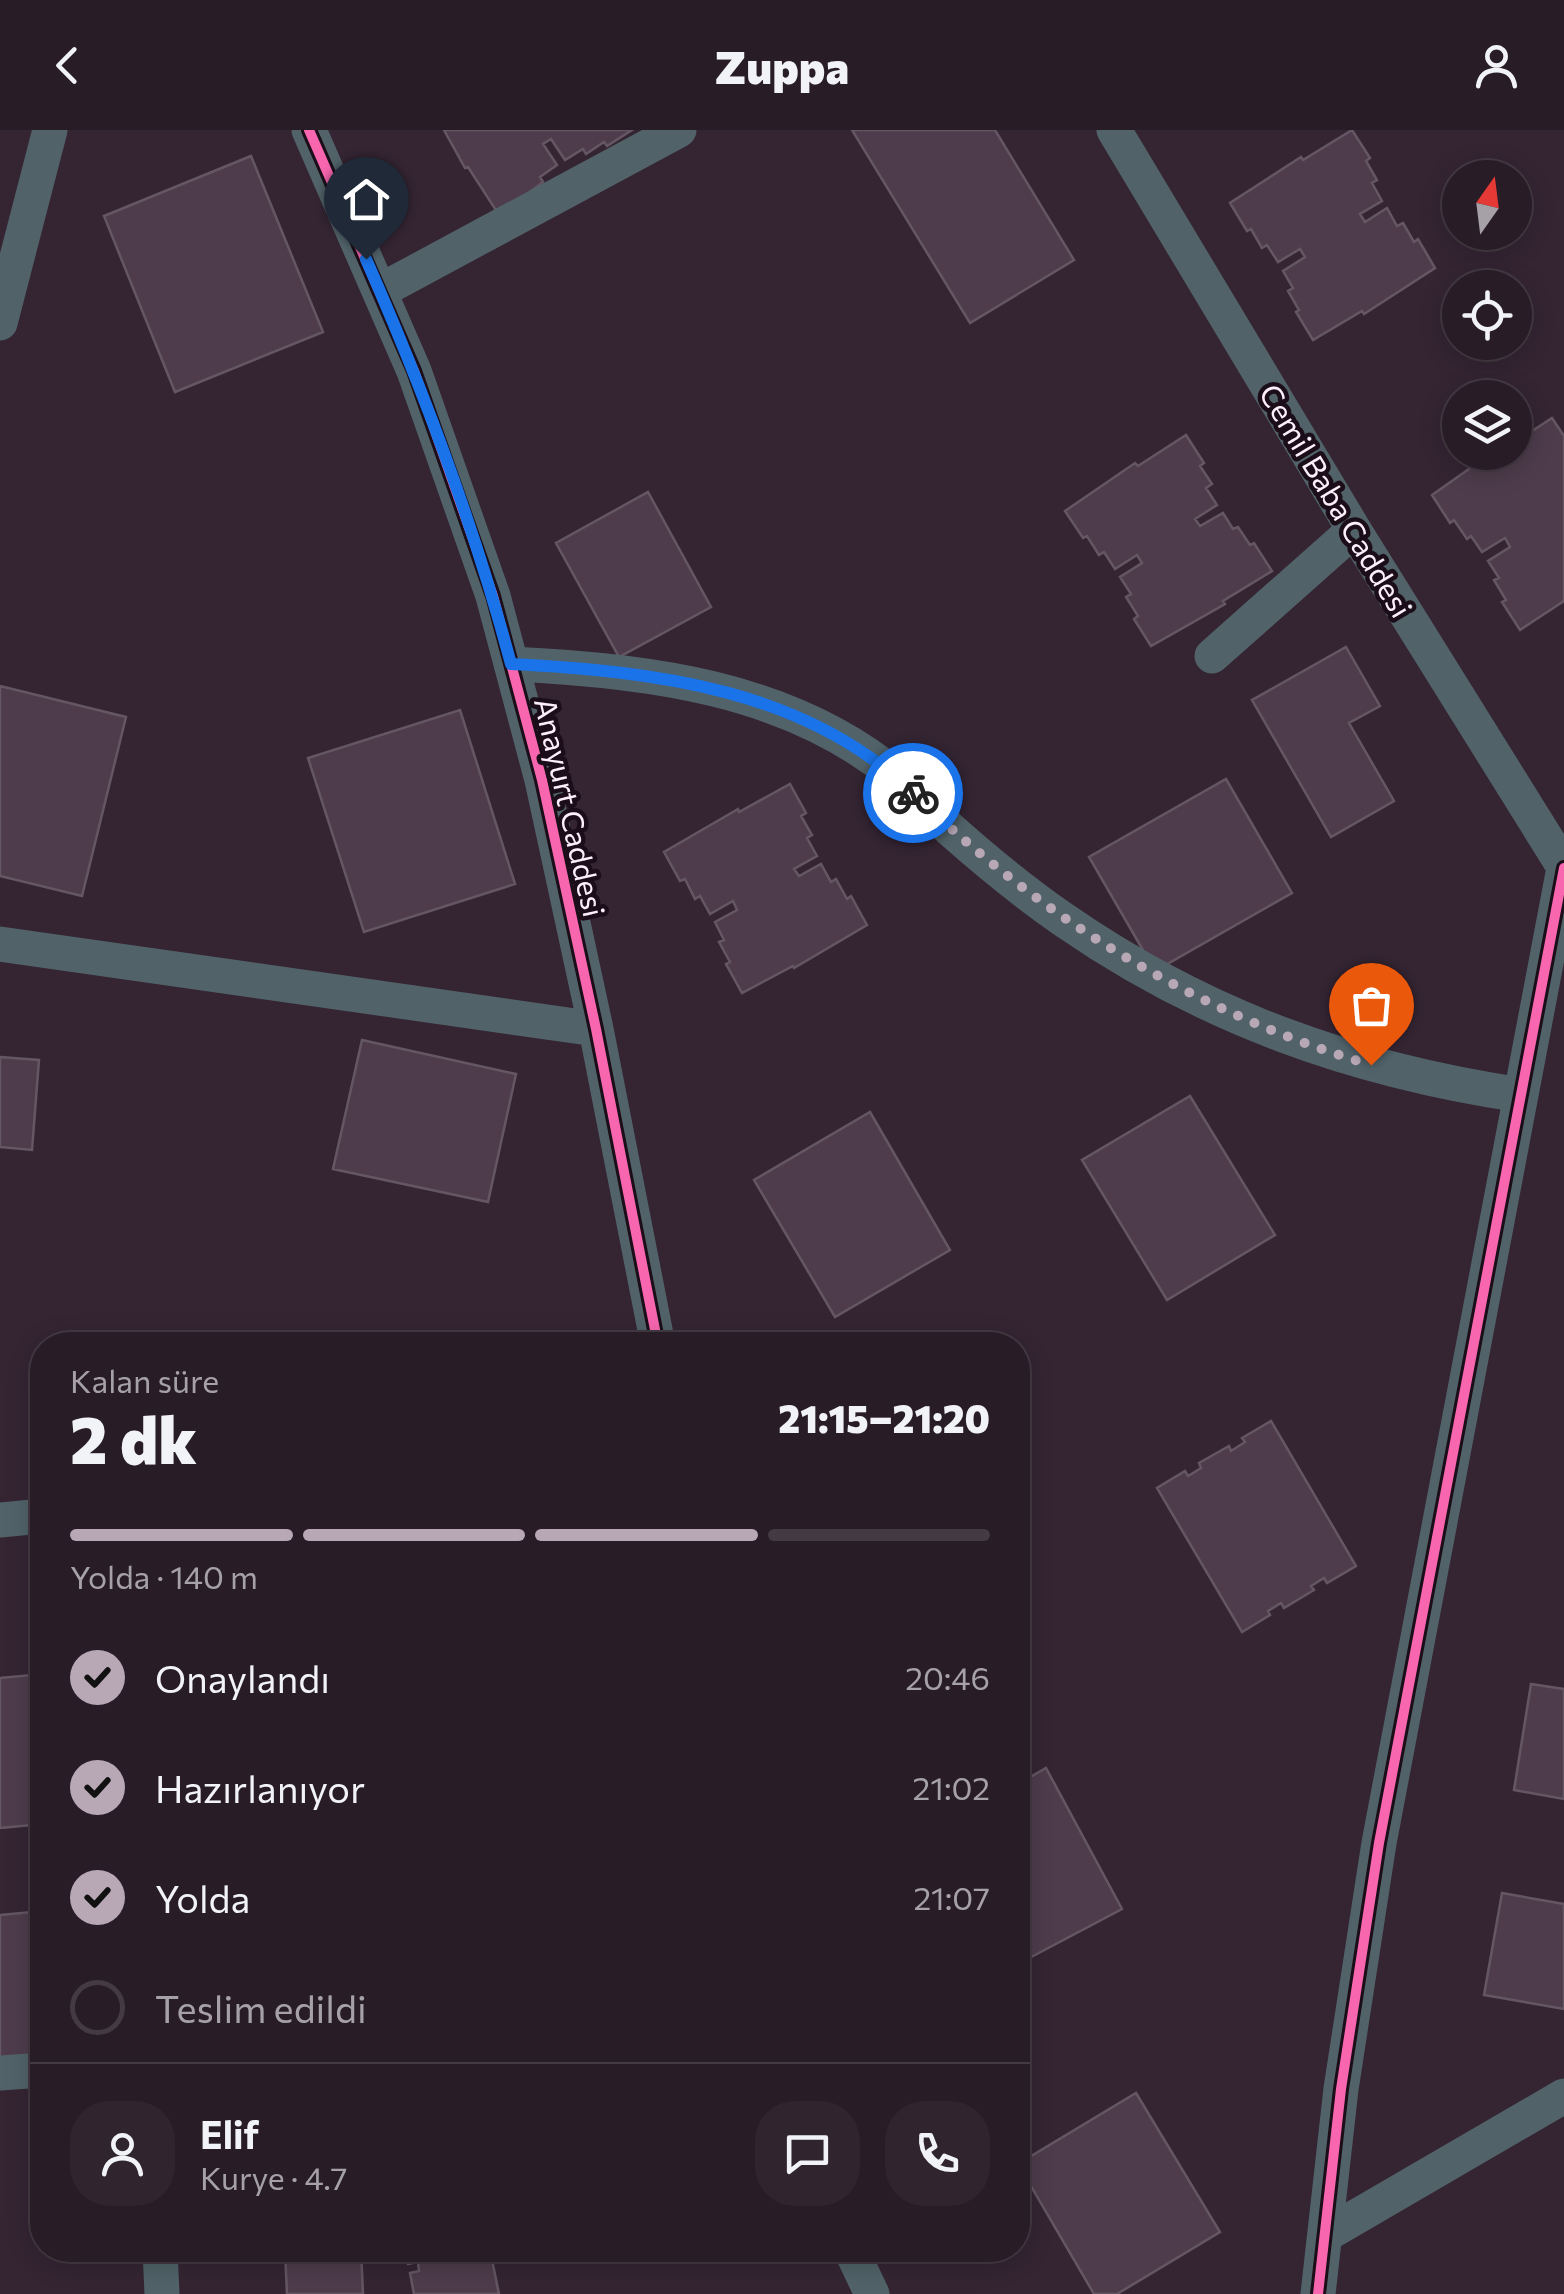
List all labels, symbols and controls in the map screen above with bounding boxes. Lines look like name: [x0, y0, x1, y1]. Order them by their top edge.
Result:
icon: back: [40, 38, 95, 93]
text: Zuppa: [715, 38, 849, 93]
icon: person: [1469, 38, 1524, 93]
pin: [324, 157, 409, 260]
north arrow: [1442, 160, 1532, 250]
map controls: [1442, 160, 1532, 470]
icon: home: [339, 172, 394, 227]
button: locate: [1442, 270, 1532, 360]
street label: Cemil Baba Caddesi: [1253, 376, 1421, 624]
button: layers: [1442, 380, 1532, 470]
street label: Anayurt Caddesi: [528, 694, 614, 920]
courier: [863, 743, 963, 843]
icon: bike: [886, 766, 941, 821]
pin: [1329, 963, 1414, 1066]
icon: bag: [1344, 978, 1399, 1033]
text: Kalan süre: [70, 1360, 219, 1400]
text: 21:15–21:20: [778, 1394, 990, 1441]
text: 2 dk: [70, 1398, 197, 1477]
text: Yolda · 140 m: [70, 1556, 258, 1596]
icon: check: [70, 1650, 125, 1705]
text: Onaylandı: [155, 1654, 330, 1701]
text: 20:46: [905, 1657, 990, 1697]
icon: check: [70, 1760, 125, 1815]
text: Hazırlanıyor: [155, 1764, 365, 1811]
text: 21:02: [912, 1767, 990, 1807]
icon: check: [70, 1870, 125, 1925]
text: Yolda: [155, 1874, 250, 1921]
text: 21:07: [913, 1877, 990, 1917]
text: Teslim edildi: [155, 1984, 367, 2031]
button: person: [70, 2101, 175, 2206]
button: chat: [755, 2101, 860, 2206]
button: phone: [885, 2101, 990, 2206]
text: Elif: [200, 2110, 259, 2157]
text: Kurye · 4.7: [200, 2157, 348, 2197]

